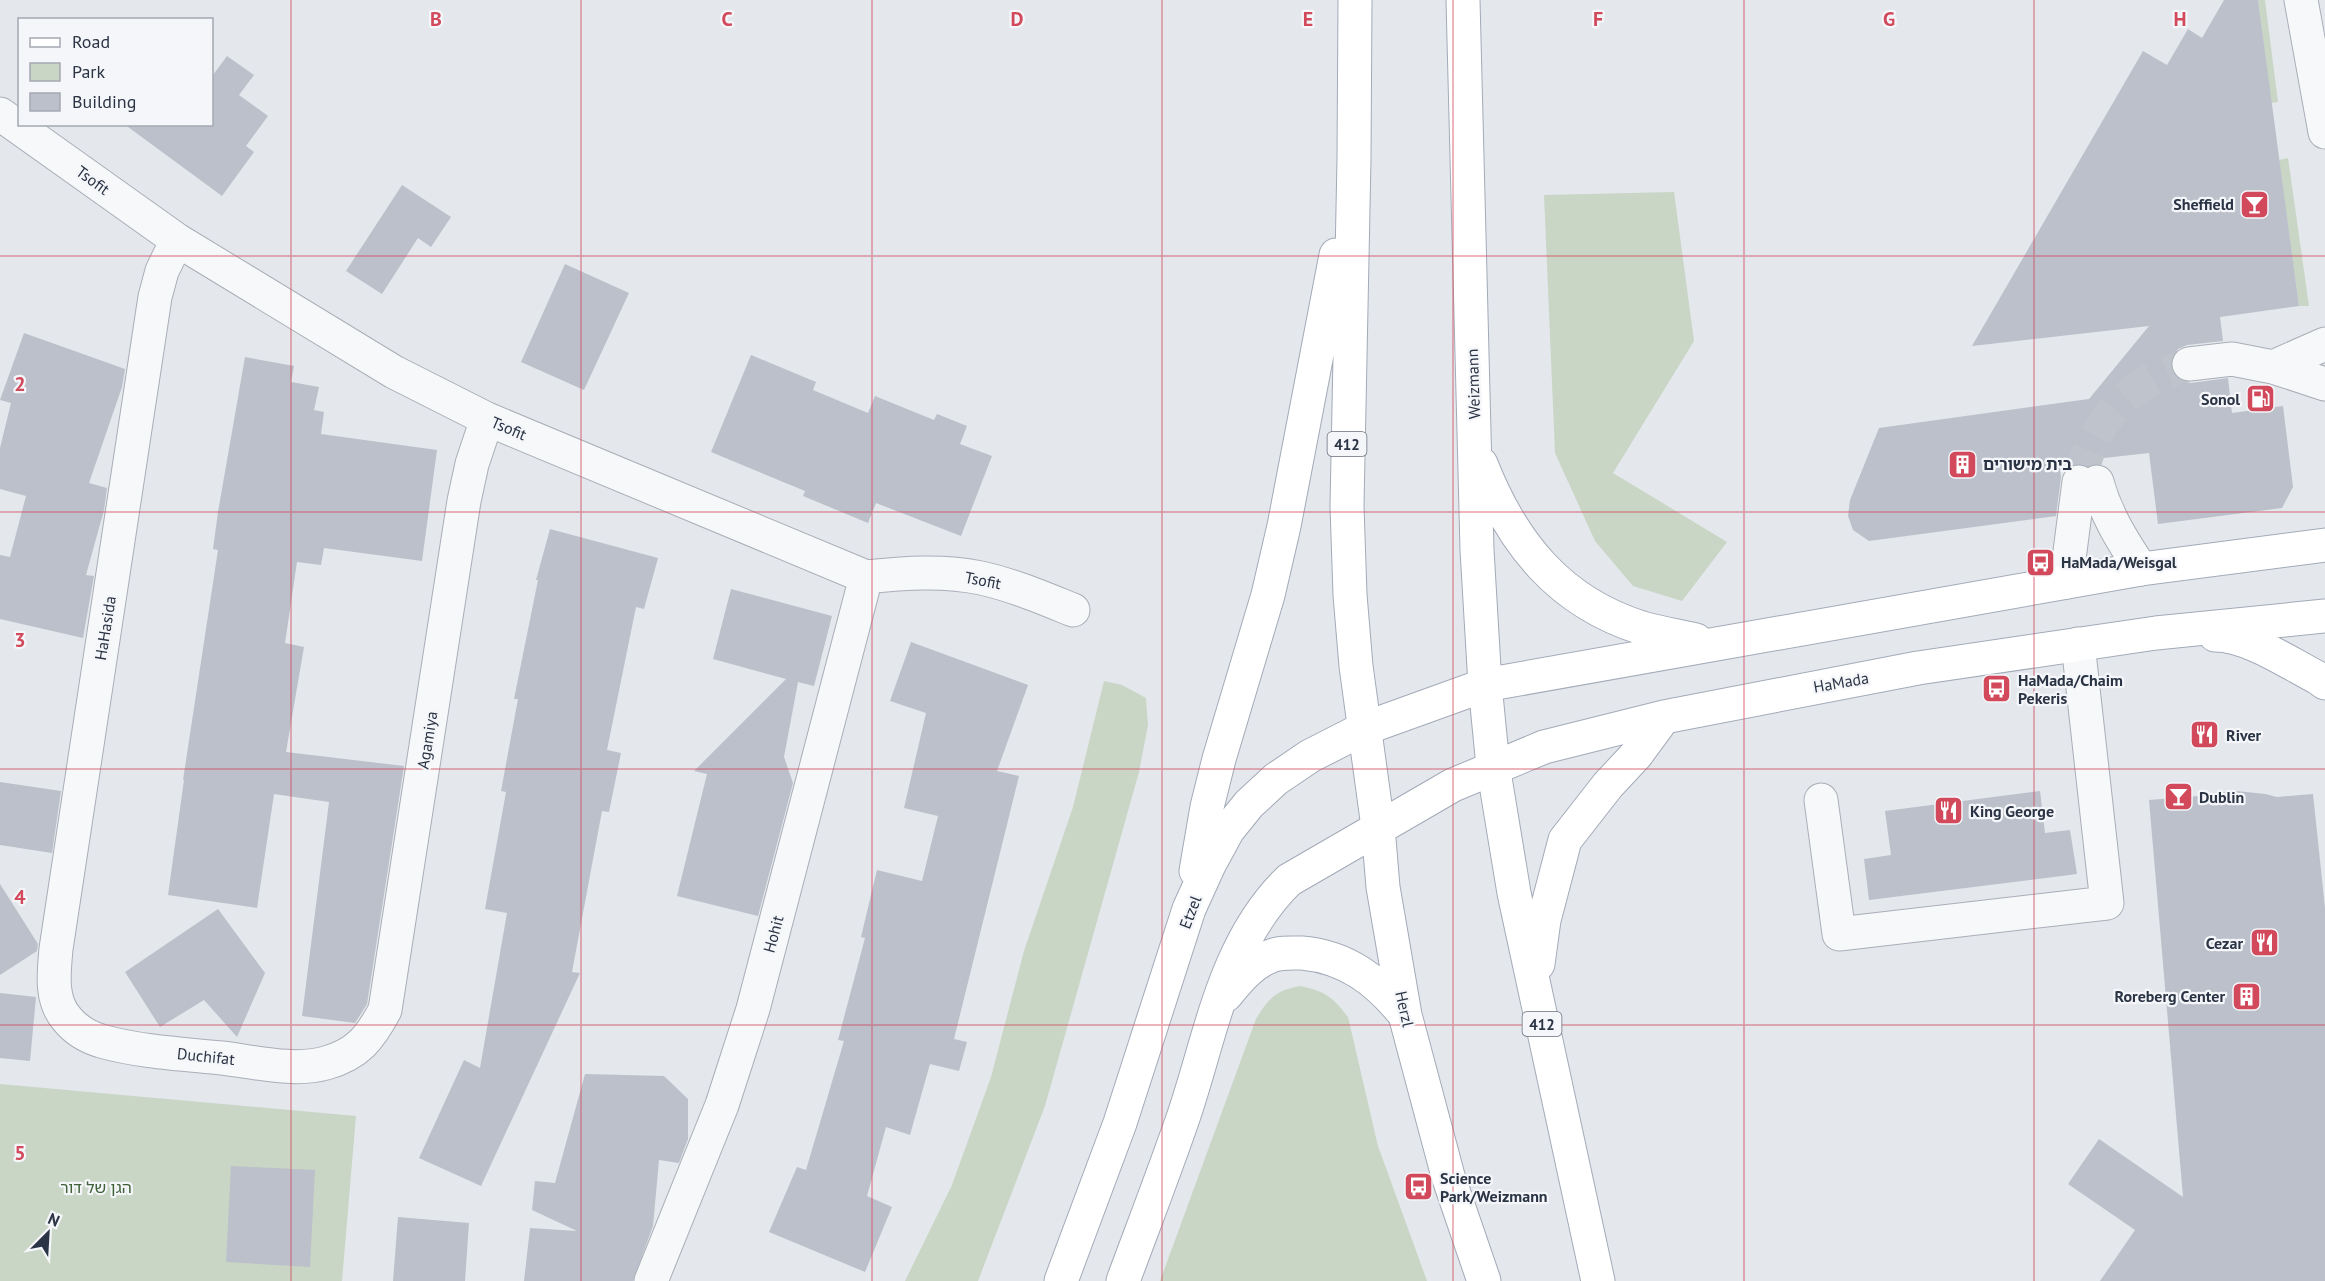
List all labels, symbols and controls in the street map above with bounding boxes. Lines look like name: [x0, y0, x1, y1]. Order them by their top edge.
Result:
text: B: [430, 6, 442, 32]
text: C: [721, 6, 733, 32]
text: D: [1011, 6, 1024, 32]
text: E: [1303, 6, 1313, 32]
text: F: [1593, 6, 1603, 32]
text: G: [1883, 6, 1895, 32]
text: H: [2173, 6, 2187, 32]
legend: [18, 18, 213, 126]
text: Road: [72, 30, 110, 53]
text: Park: [72, 60, 105, 83]
text: Building: [72, 90, 136, 113]
street label: Tsofit: [72, 161, 114, 199]
bar icon: Sheffield: [2239, 188, 2271, 220]
place label: Sheffield: [2173, 194, 2234, 214]
street label: Weizmann: [1462, 348, 1484, 420]
text: 2: [14, 371, 26, 397]
fuel station icon: Sonol: [2245, 383, 2277, 415]
place label: Sonol: [2201, 389, 2240, 409]
street label: Tsofit: [488, 412, 530, 445]
road number: 412: [1328, 432, 1366, 456]
building icon: בית מישורים: [1946, 448, 1978, 480]
place label: בית מישורים: [1983, 454, 2073, 474]
bus stop icon: HaMada/Weisgal: [2024, 546, 2056, 578]
place label: HaMada/Weisgal: [2061, 552, 2177, 572]
street label: Tsofit: [963, 567, 1003, 593]
street label: HaHasida: [90, 594, 120, 662]
text: 3: [14, 627, 26, 653]
street label: HaMada: [1812, 667, 1870, 697]
place label: HaMada/Chaim Pekeris: [2018, 670, 2123, 708]
bus stop icon: HaMada/Chaim Pekeris: [1981, 673, 2013, 705]
street label: Agamiya: [413, 710, 441, 770]
restaurant icon: River: [2189, 719, 2221, 751]
place label: River: [2226, 725, 2262, 745]
bar icon: Dublin: [2162, 781, 2194, 813]
place label: Dublin: [2199, 787, 2244, 807]
restaurant icon: King George: [1933, 795, 1965, 827]
place label: King George: [1970, 801, 2054, 821]
text: 4: [14, 884, 26, 910]
street label: Etzel: [1175, 892, 1205, 931]
street label: Hohit: [758, 913, 788, 955]
restaurant icon: Cezar: [2248, 927, 2280, 959]
place label: Cezar: [2206, 933, 2243, 953]
building icon: Roreberg Center: [2230, 980, 2262, 1012]
place label: Roreberg Center: [2115, 986, 2225, 1006]
street label: Herzl: [1391, 989, 1419, 1029]
road number: 412: [1522, 1012, 1562, 1036]
street label: Duchifat: [176, 1043, 236, 1069]
text: 5: [14, 1140, 26, 1166]
place label: Science Park/Weizmann: [1440, 1168, 1548, 1206]
bus stop icon: Science Park/Weizmann: [1403, 1171, 1435, 1203]
park label: הגן של דור: [60, 1177, 132, 1197]
north arrow: [18, 1203, 78, 1263]
text: N: [45, 1208, 63, 1231]

